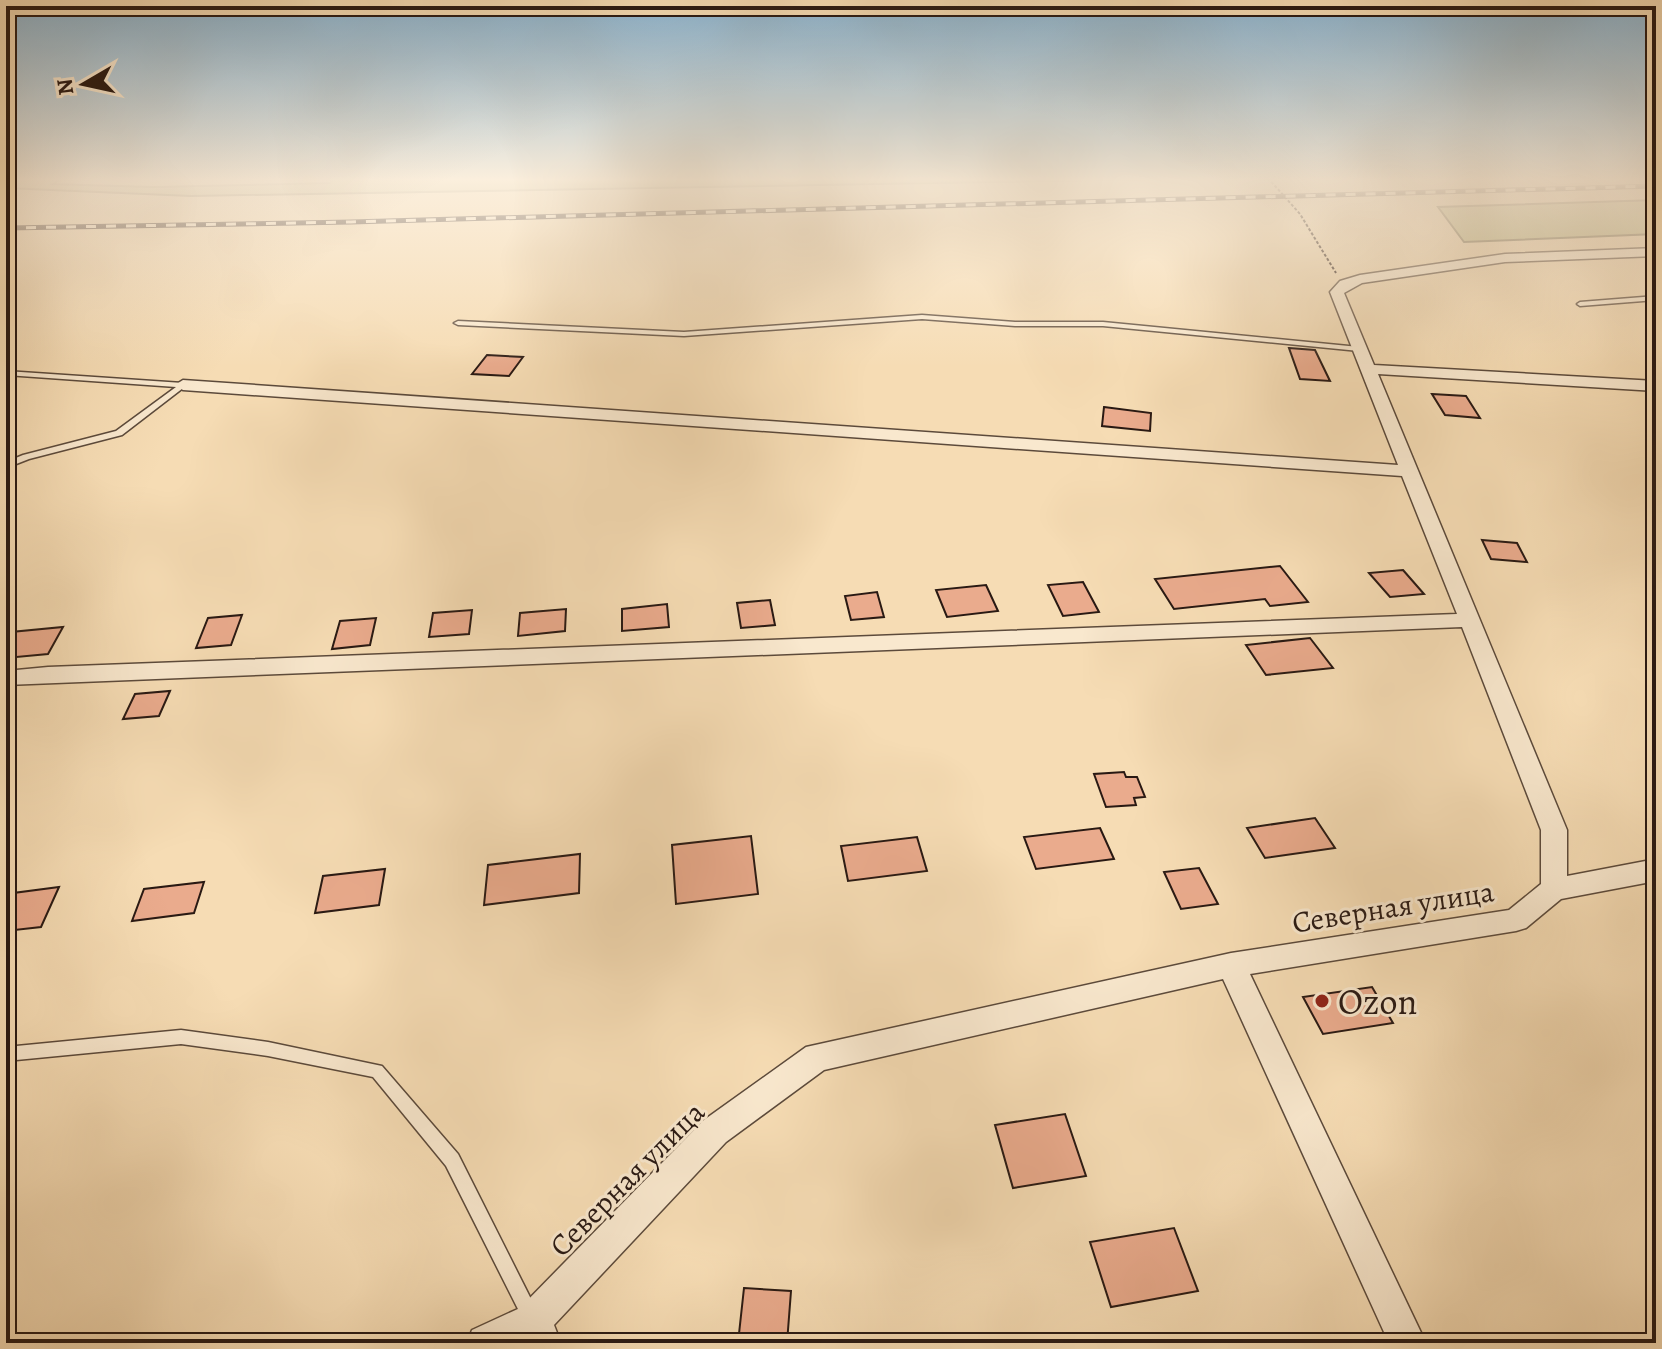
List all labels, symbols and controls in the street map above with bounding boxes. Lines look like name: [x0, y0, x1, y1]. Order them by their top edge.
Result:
north arrow: [44, 44, 124, 124]
text: N: [49, 77, 81, 97]
street label: Северная улица: [1289, 871, 1497, 943]
place label: Ozon: [1338, 977, 1417, 1026]
marker: Ozon: [1313, 992, 1331, 1010]
street label: Северная улица: [541, 1093, 713, 1265]

